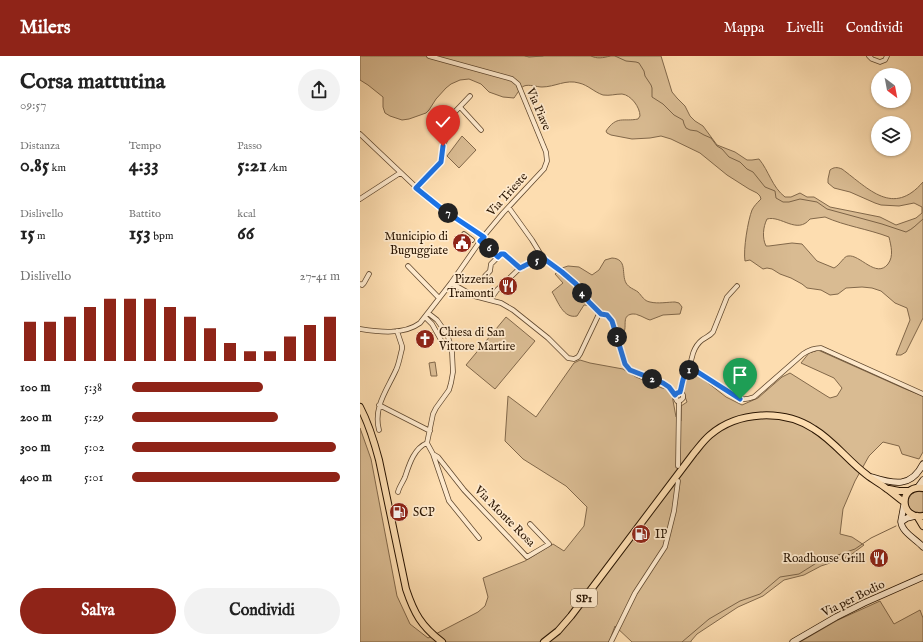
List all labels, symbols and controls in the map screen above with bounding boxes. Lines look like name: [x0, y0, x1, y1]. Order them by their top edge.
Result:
text: Milers: [20, 16, 70, 40]
text: Mappa: [724, 19, 764, 37]
text: Livelli: [786, 19, 824, 37]
text: Condividi: [846, 19, 903, 37]
text: Corsa mattutina: [20, 68, 165, 96]
north arrow: [871, 68, 911, 108]
map controls: [871, 68, 911, 156]
button: share: [298, 69, 340, 111]
street label: Via Piave: [522, 85, 554, 133]
text: 09:57: [20, 97, 46, 114]
pin: [426, 105, 460, 146]
icon: check: [432, 111, 454, 133]
button: layers: [871, 116, 911, 156]
text: Distanza: [20, 139, 60, 153]
text: Tempo: [129, 139, 161, 153]
text: Passo: [237, 139, 262, 153]
text: 0.85: [20, 153, 49, 178]
text: 4:33: [129, 153, 159, 178]
text: 5:21: [237, 153, 267, 178]
text: km: [49, 161, 66, 175]
text: /km: [267, 161, 287, 175]
street label: Via Trieste: [483, 169, 531, 220]
pin: 7: [438, 203, 458, 223]
text: 7: [445, 206, 451, 220]
text: Dislivello: [20, 207, 63, 221]
text: Battito: [129, 207, 161, 221]
text: kcal: [237, 207, 256, 221]
text: 15: [20, 221, 35, 246]
text: 153: [129, 221, 151, 246]
text: 66: [237, 221, 254, 246]
text: m: [35, 229, 46, 243]
text: bpm: [151, 229, 174, 243]
place label: Municipio di Buguggiate: [384, 229, 448, 258]
public building icon: Municipio di Buguggiate: [451, 232, 473, 254]
pin: 6: [479, 238, 499, 258]
text: 6: [487, 241, 491, 255]
pin: 5: [527, 250, 547, 270]
text: 5: [535, 253, 539, 267]
text: Dislivello: [20, 268, 71, 285]
text: 27–41 m: [300, 268, 340, 285]
place label: Pizzeria Tramonti: [447, 272, 495, 301]
restaurant icon: Pizzeria Tramonti: [497, 275, 519, 297]
pin: 4: [572, 283, 592, 303]
text: 4: [579, 286, 585, 300]
place label: Chiesa di San Vittore Martire: [438, 325, 516, 354]
pin: 3: [607, 327, 627, 347]
church icon: Chiesa di San Vittore Martire: [414, 328, 436, 350]
text: 3: [615, 330, 619, 344]
pin: [723, 358, 757, 399]
pin: 1: [679, 360, 699, 380]
text: 1: [687, 363, 691, 377]
icon: arrive: [729, 364, 751, 386]
pin: 2: [642, 369, 662, 389]
text: 2: [649, 372, 655, 386]
text: 100 m: [20, 379, 50, 396]
text: 5:38: [84, 379, 102, 396]
text: 200 m: [20, 409, 52, 426]
text: 5:29: [84, 409, 104, 426]
text: 300 m: [20, 439, 51, 456]
text: 5:02: [84, 439, 105, 456]
text: 400 m: [20, 469, 52, 486]
text: 5:01: [84, 469, 103, 486]
street label: Via Monte Rosa: [470, 482, 539, 551]
fuel station icon: SCP: [388, 501, 410, 523]
place label: SCP: [413, 505, 435, 520]
fuel station icon: IP: [630, 523, 652, 545]
place label: IP: [655, 527, 667, 542]
restaurant icon: Roadhouse Grill: [868, 547, 890, 569]
place label: Roadhouse Grill: [783, 551, 866, 566]
street label: Via per Bodio: [818, 577, 888, 622]
button: Salva: [20, 588, 176, 634]
button: Condividi: [184, 588, 340, 634]
road number: SP1: [571, 589, 597, 607]

